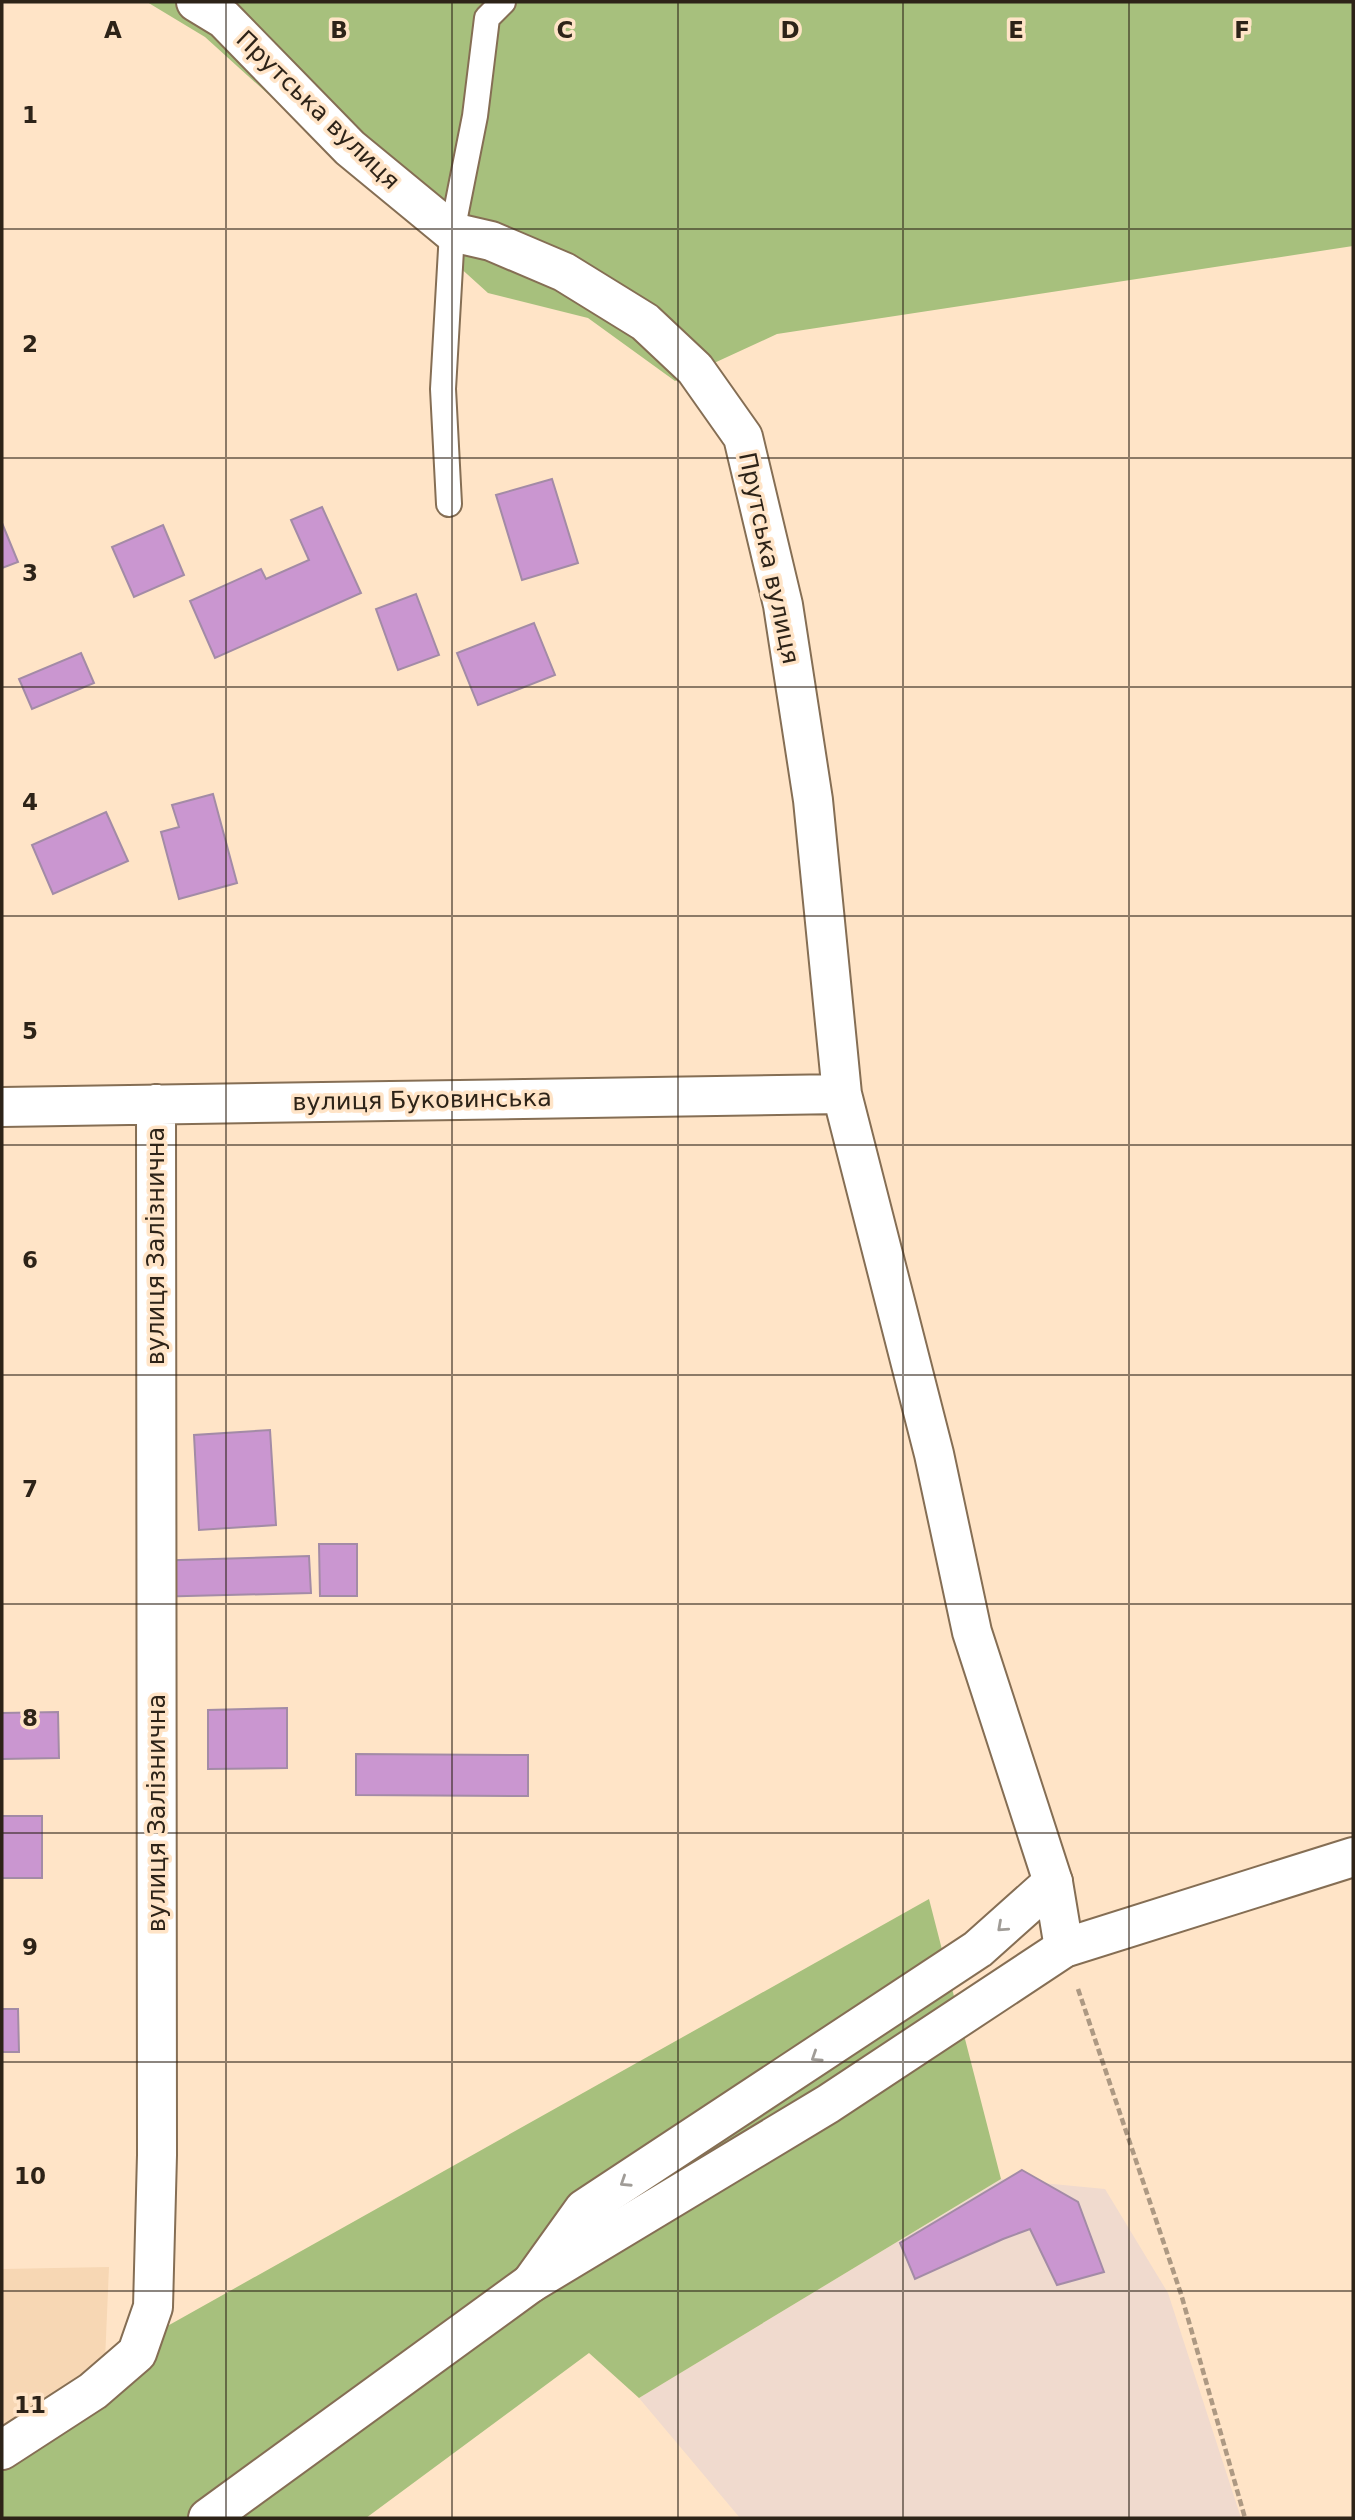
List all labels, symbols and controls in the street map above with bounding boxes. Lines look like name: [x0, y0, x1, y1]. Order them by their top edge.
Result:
text: A: [104, 17, 122, 43]
text: B: [330, 17, 348, 43]
text: C: [557, 17, 573, 43]
text: D: [780, 17, 800, 43]
text: E: [1008, 17, 1024, 43]
text: F: [1234, 17, 1250, 43]
street label: Прутська вулиця: [231, 25, 405, 195]
text: 1: [22, 102, 38, 128]
text: 2: [22, 331, 38, 357]
street label: Прутська вулиця: [733, 450, 805, 666]
text: 3: [22, 560, 38, 586]
text: 4: [22, 789, 38, 815]
text: 5: [22, 1018, 38, 1044]
street label: вулиця Буковинська: [292, 1084, 552, 1116]
street label: вулиця Залізнична: [142, 1127, 170, 1365]
text: 6: [22, 1247, 38, 1273]
text: 7: [22, 1476, 38, 1502]
street label: вулиця Залізнична: [143, 1694, 171, 1932]
text: 8: [22, 1705, 38, 1731]
one-way arrow: [997, 1919, 1010, 1932]
text: 9: [22, 1934, 38, 1960]
one-way arrow: [810, 2049, 823, 2062]
text: 10: [14, 2163, 46, 2189]
one-way arrow: [620, 2174, 633, 2187]
text: 11: [14, 2392, 46, 2418]

